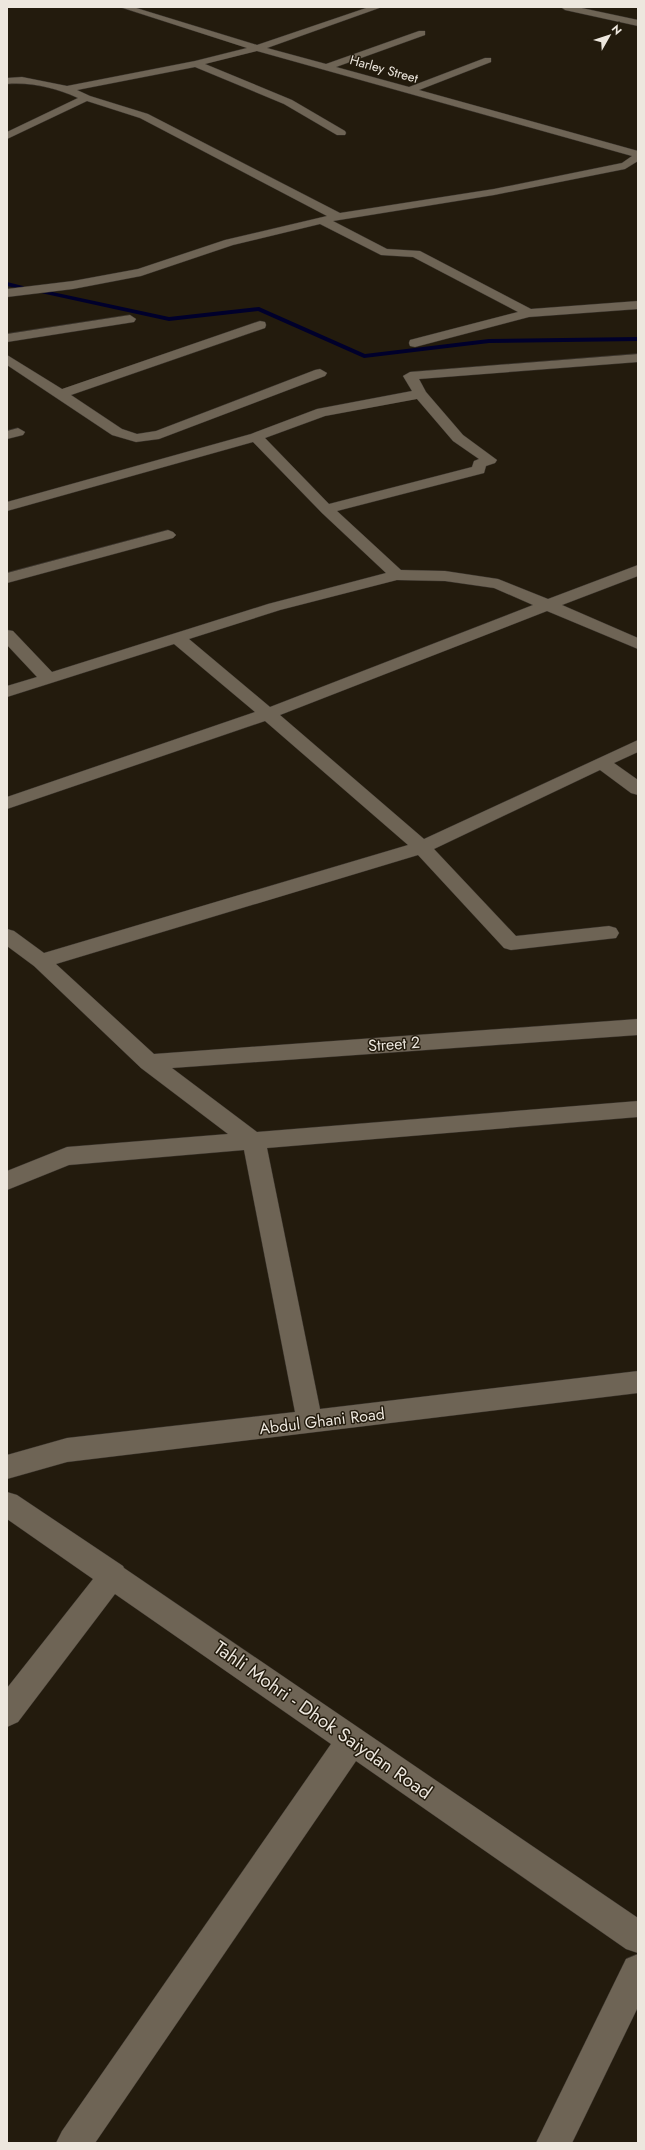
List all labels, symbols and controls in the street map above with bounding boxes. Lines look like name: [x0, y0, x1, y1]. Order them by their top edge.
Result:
north arrow: [589, 16, 629, 56]
text: N: [608, 21, 626, 38]
street label: Harley Street: [348, 50, 421, 88]
street label: Street 2: [367, 1031, 421, 1057]
street label: Abdul Ghani Road: [258, 1402, 386, 1440]
street label: Tahli Mohri - Dhok Saiydan Road: [209, 1634, 437, 1806]

